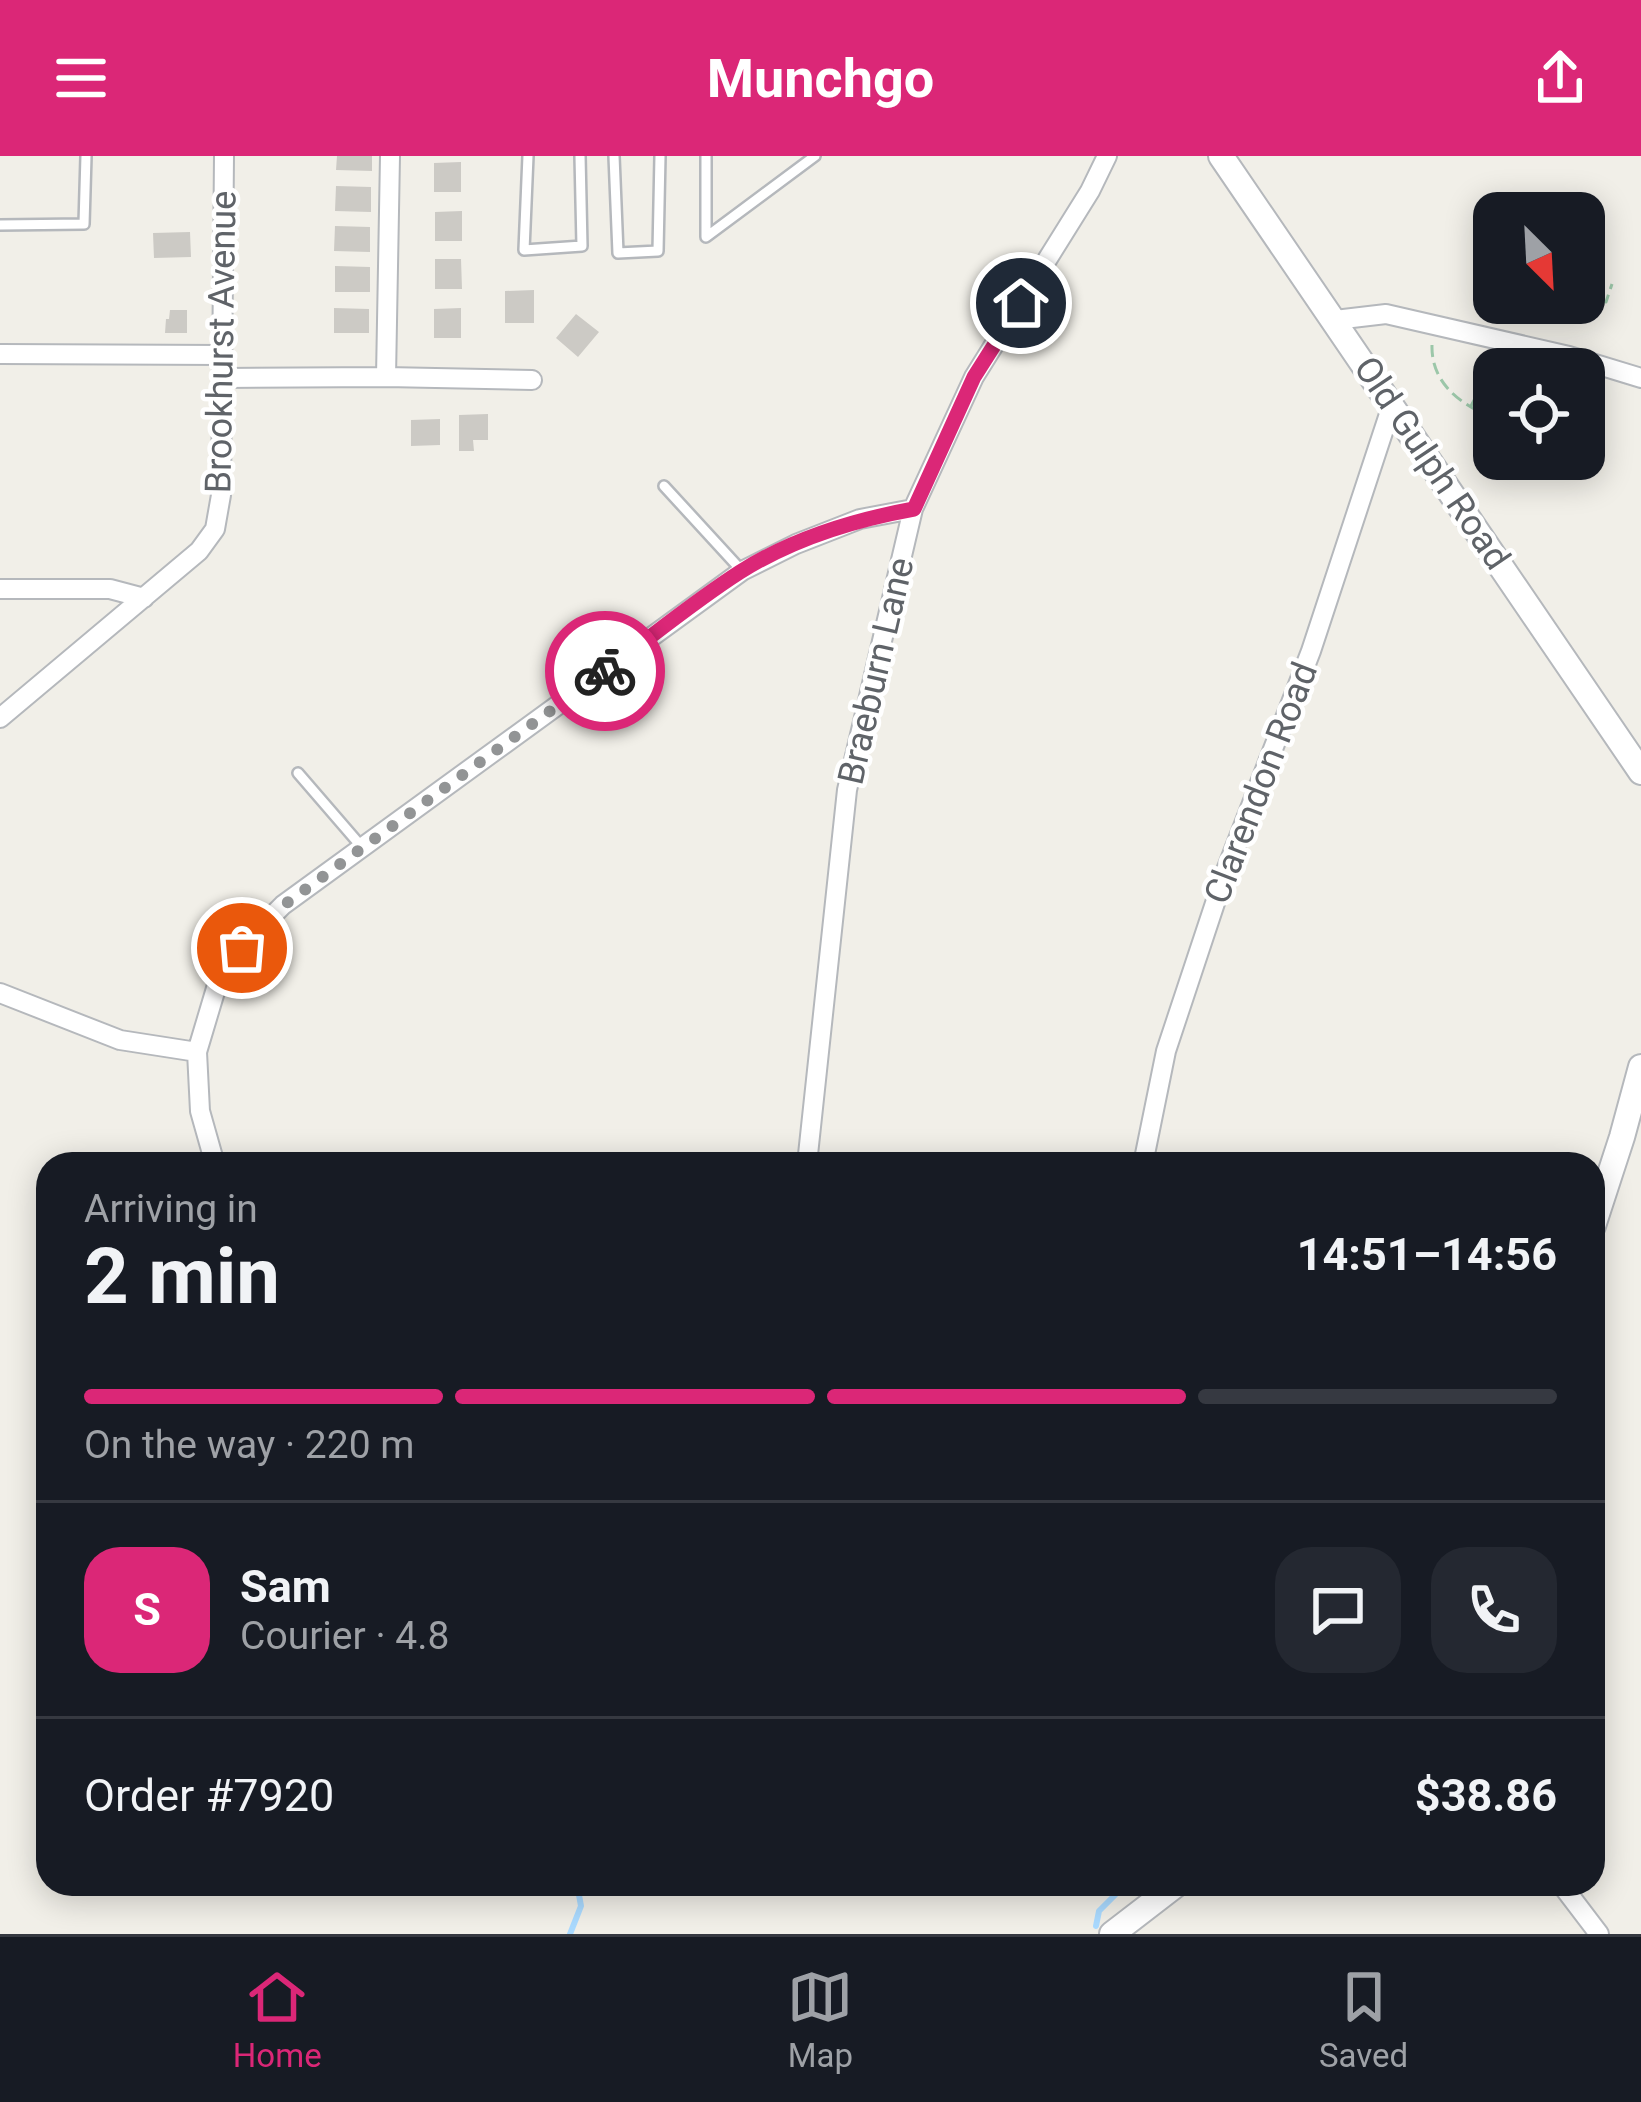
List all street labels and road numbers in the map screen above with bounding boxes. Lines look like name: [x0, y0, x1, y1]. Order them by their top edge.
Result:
street label: Brookhurst Avenue: [197, 190, 245, 494]
street label: Old Gulph Road: [1345, 349, 1519, 577]
street label: Braeburn Lane: [829, 553, 923, 789]
street label: Clarendon Road: [1196, 657, 1326, 909]

